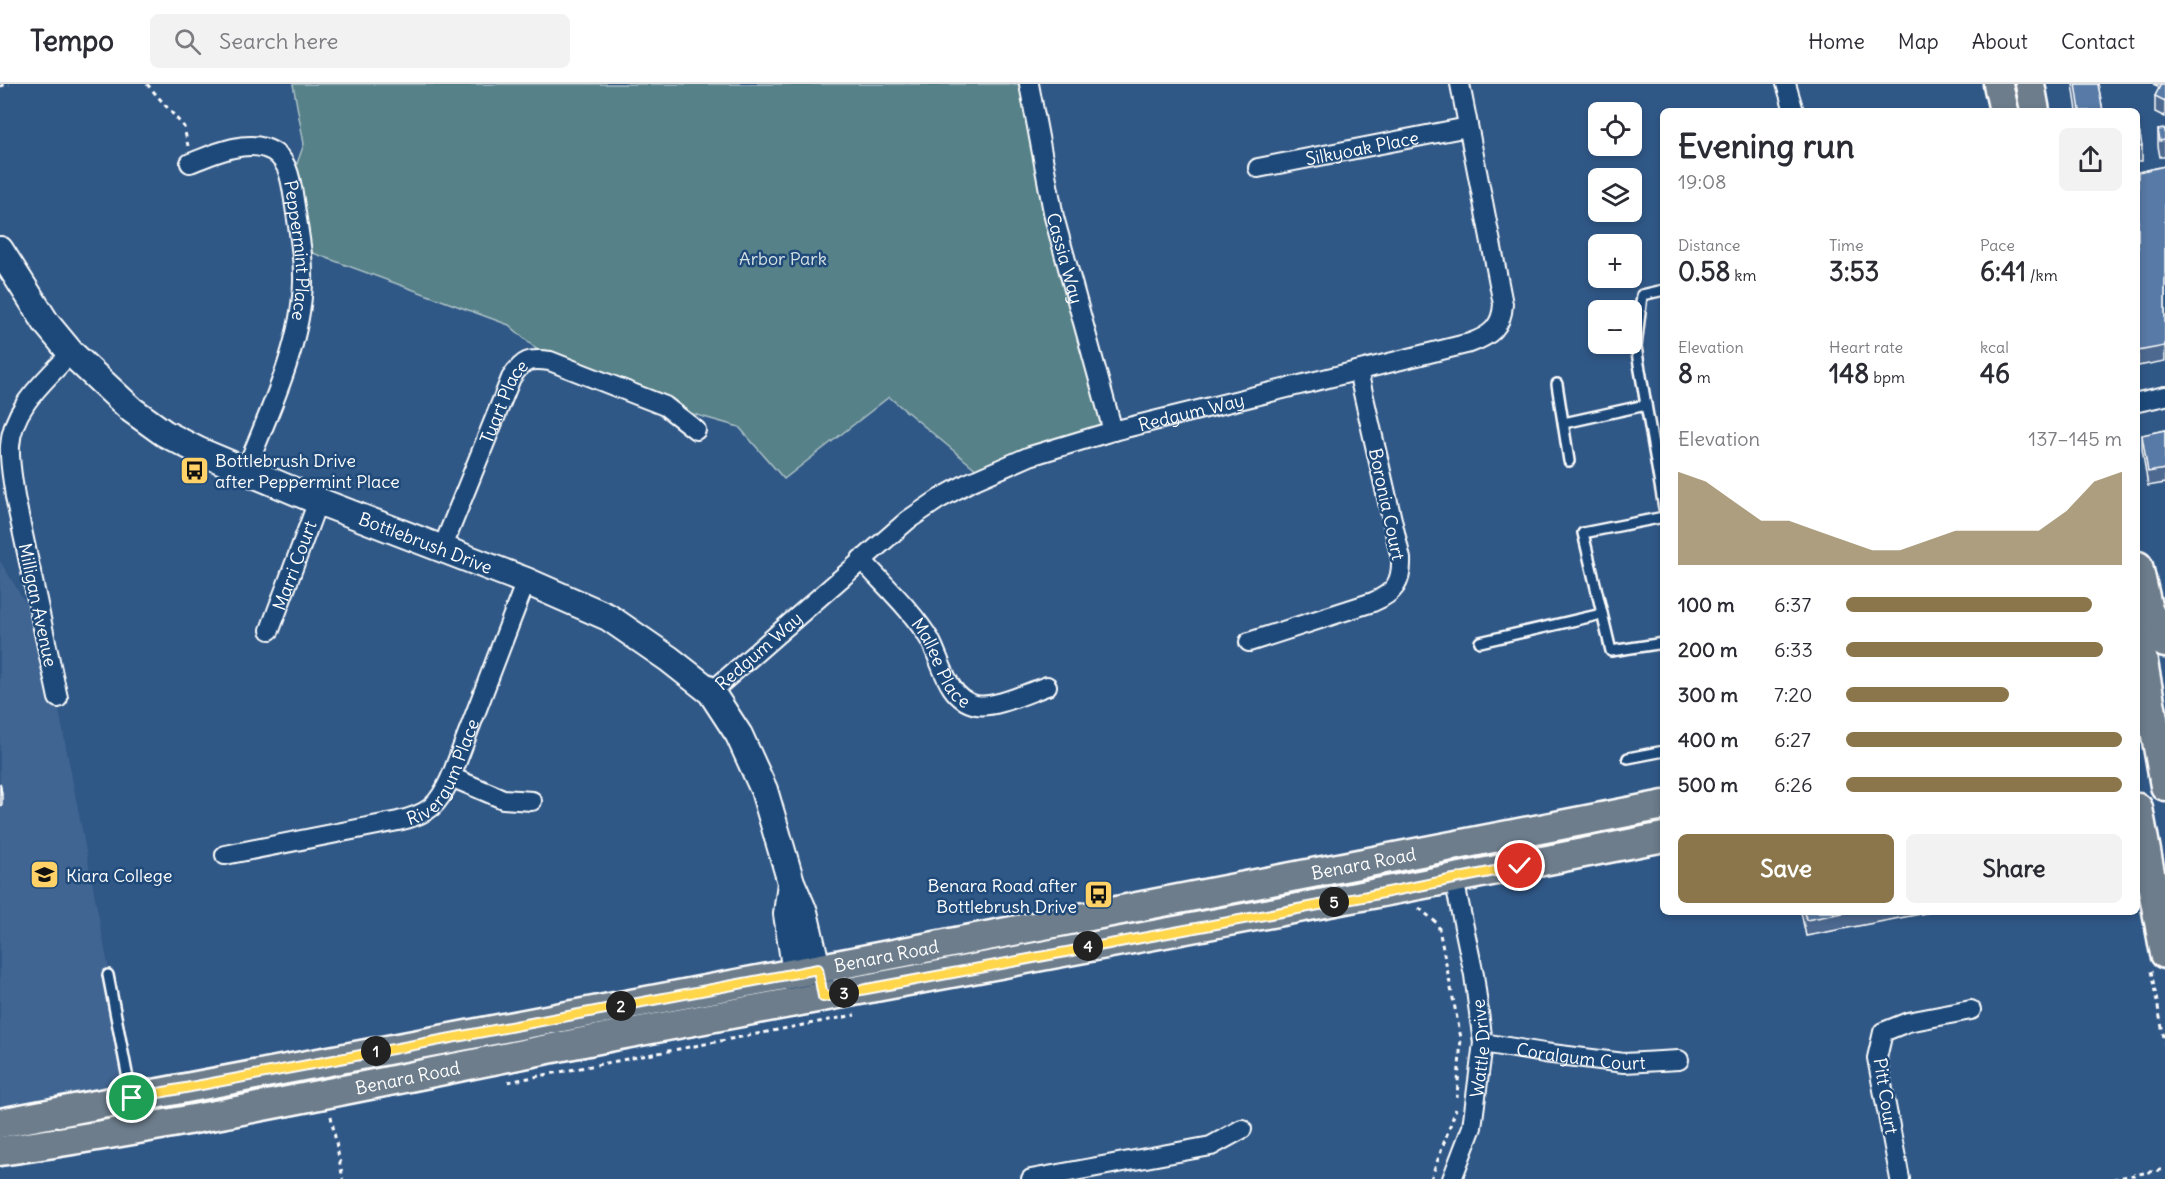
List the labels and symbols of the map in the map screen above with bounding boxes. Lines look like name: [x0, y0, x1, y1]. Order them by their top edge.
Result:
street label: Silkyoak Place: [1303, 125, 1421, 170]
street label: Peppermint Place: [279, 178, 315, 323]
street label: Cassia Way: [1042, 210, 1089, 306]
park label: Arbor Park: [739, 247, 827, 270]
street label: Tuart Place: [474, 354, 532, 447]
street label: Redgum Way: [1136, 388, 1247, 436]
street label: Boronia Court: [1364, 446, 1410, 562]
place label: Bottlebrush Drive after Peppermint Place: [215, 449, 400, 493]
bus stop icon: Bottlebrush Drive after Peppermint Place: [178, 454, 210, 486]
street label: Bottlebrush Drive: [356, 506, 496, 578]
street label: Marri Court: [267, 517, 321, 613]
street label: Milligan Avenue: [14, 541, 62, 669]
street label: Redgum Way: [710, 606, 807, 695]
street label: Mallee Place: [907, 613, 975, 713]
street label: Rivergum Place: [403, 715, 484, 830]
pin: [1494, 840, 1545, 891]
street label: Benara Road: [1309, 842, 1418, 885]
school or university icon: Kiara College: [29, 859, 61, 891]
place label: Kiara College: [66, 864, 172, 887]
place label: Benara Road after Bottlebrush Drive: [928, 874, 1078, 918]
bus stop icon: Benara Road after Bottlebrush Drive: [1082, 879, 1114, 911]
pin: 5: [1319, 887, 1349, 917]
pin: 4: [1073, 931, 1103, 961]
street label: Benara Road: [832, 934, 941, 977]
pin: 3: [829, 978, 859, 1008]
pin: 2: [606, 991, 636, 1021]
street label: Wattle Drive: [1464, 998, 1495, 1099]
pin: 1: [361, 1036, 391, 1066]
street label: Coralgum Court: [1515, 1037, 1646, 1075]
street label: Benara Road: [353, 1055, 462, 1099]
street label: Pitt Court: [1869, 1056, 1903, 1136]
pin: [106, 1072, 157, 1123]

